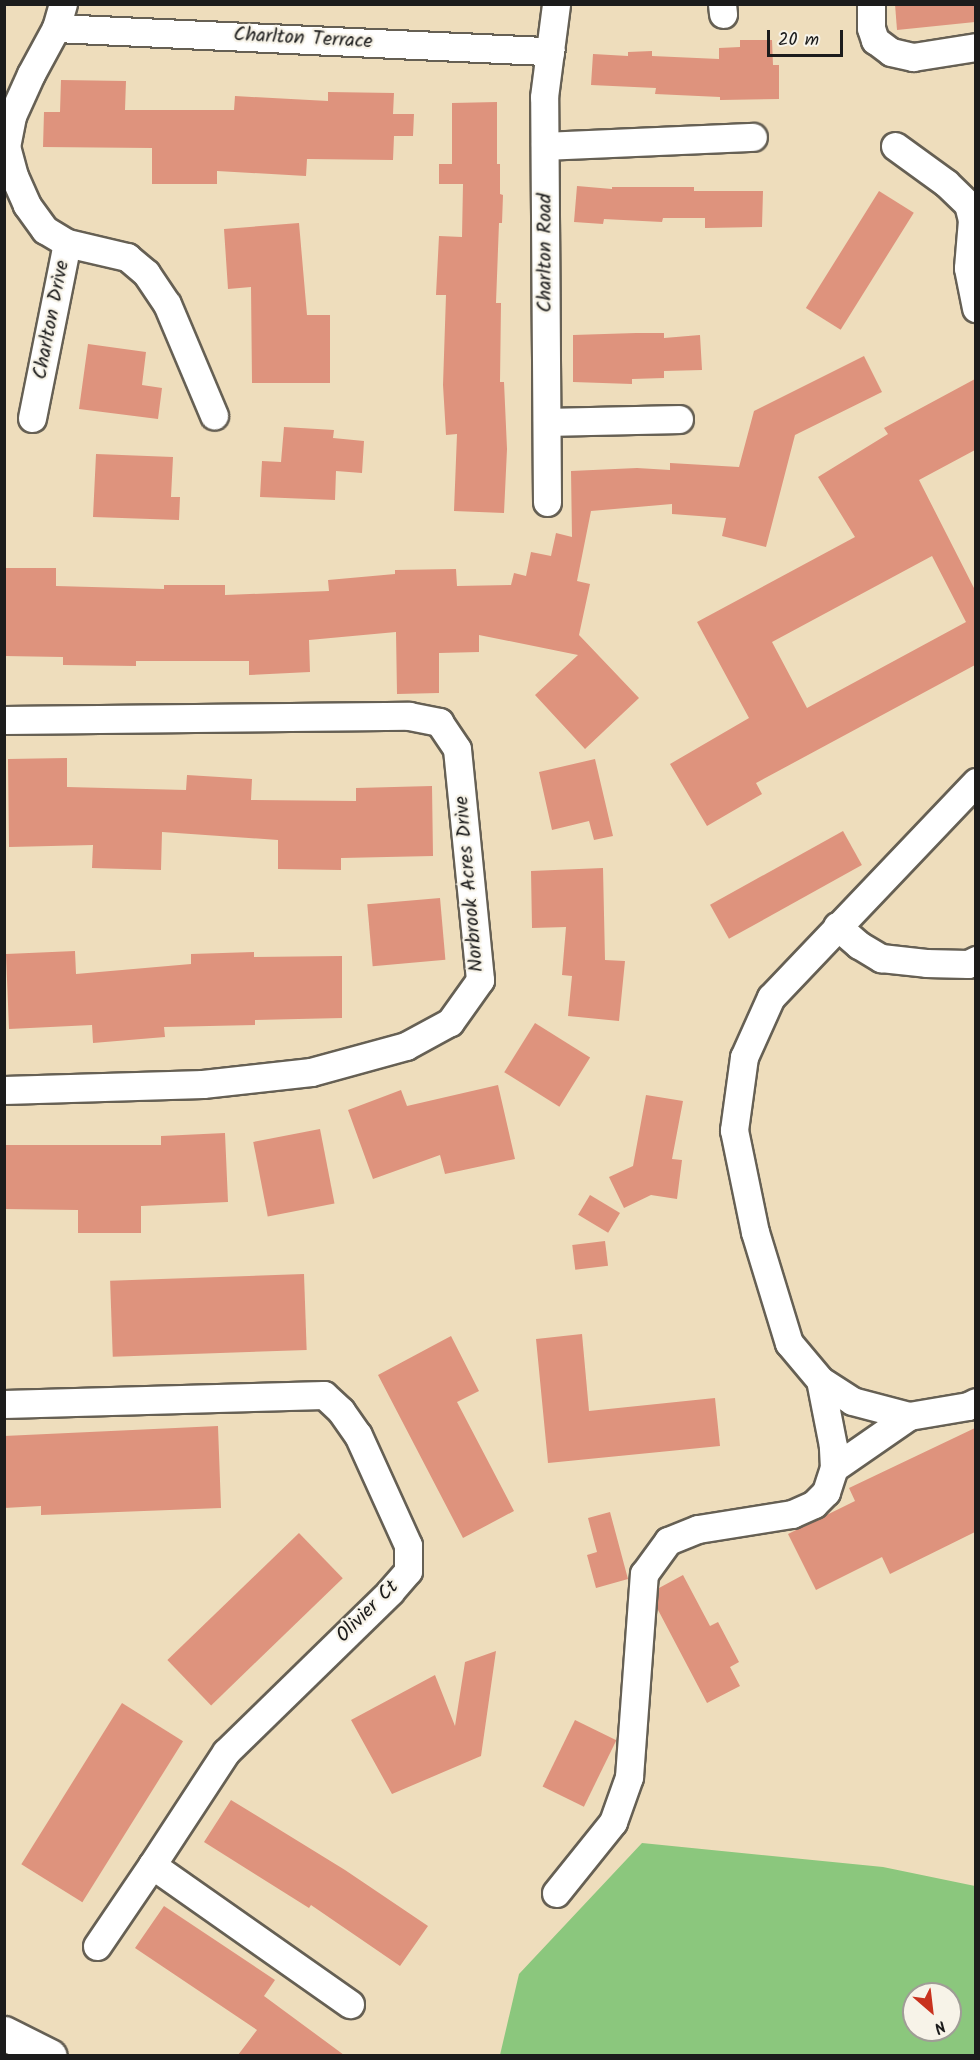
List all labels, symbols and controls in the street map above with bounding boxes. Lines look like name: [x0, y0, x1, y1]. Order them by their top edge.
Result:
scale bar: [770, 18, 846, 56]
street label: Charlton Terrace: [233, 23, 373, 55]
text: 20 m: [778, 26, 819, 55]
street label: Charlton Road: [534, 193, 558, 313]
street label: Charlton Drive: [29, 258, 75, 382]
street label: Norbrook Acres Drive: [450, 795, 490, 973]
street label: Olivier Ct: [332, 1576, 404, 1648]
north arrow: [902, 1982, 962, 2042]
text: N: [929, 2013, 950, 2040]

